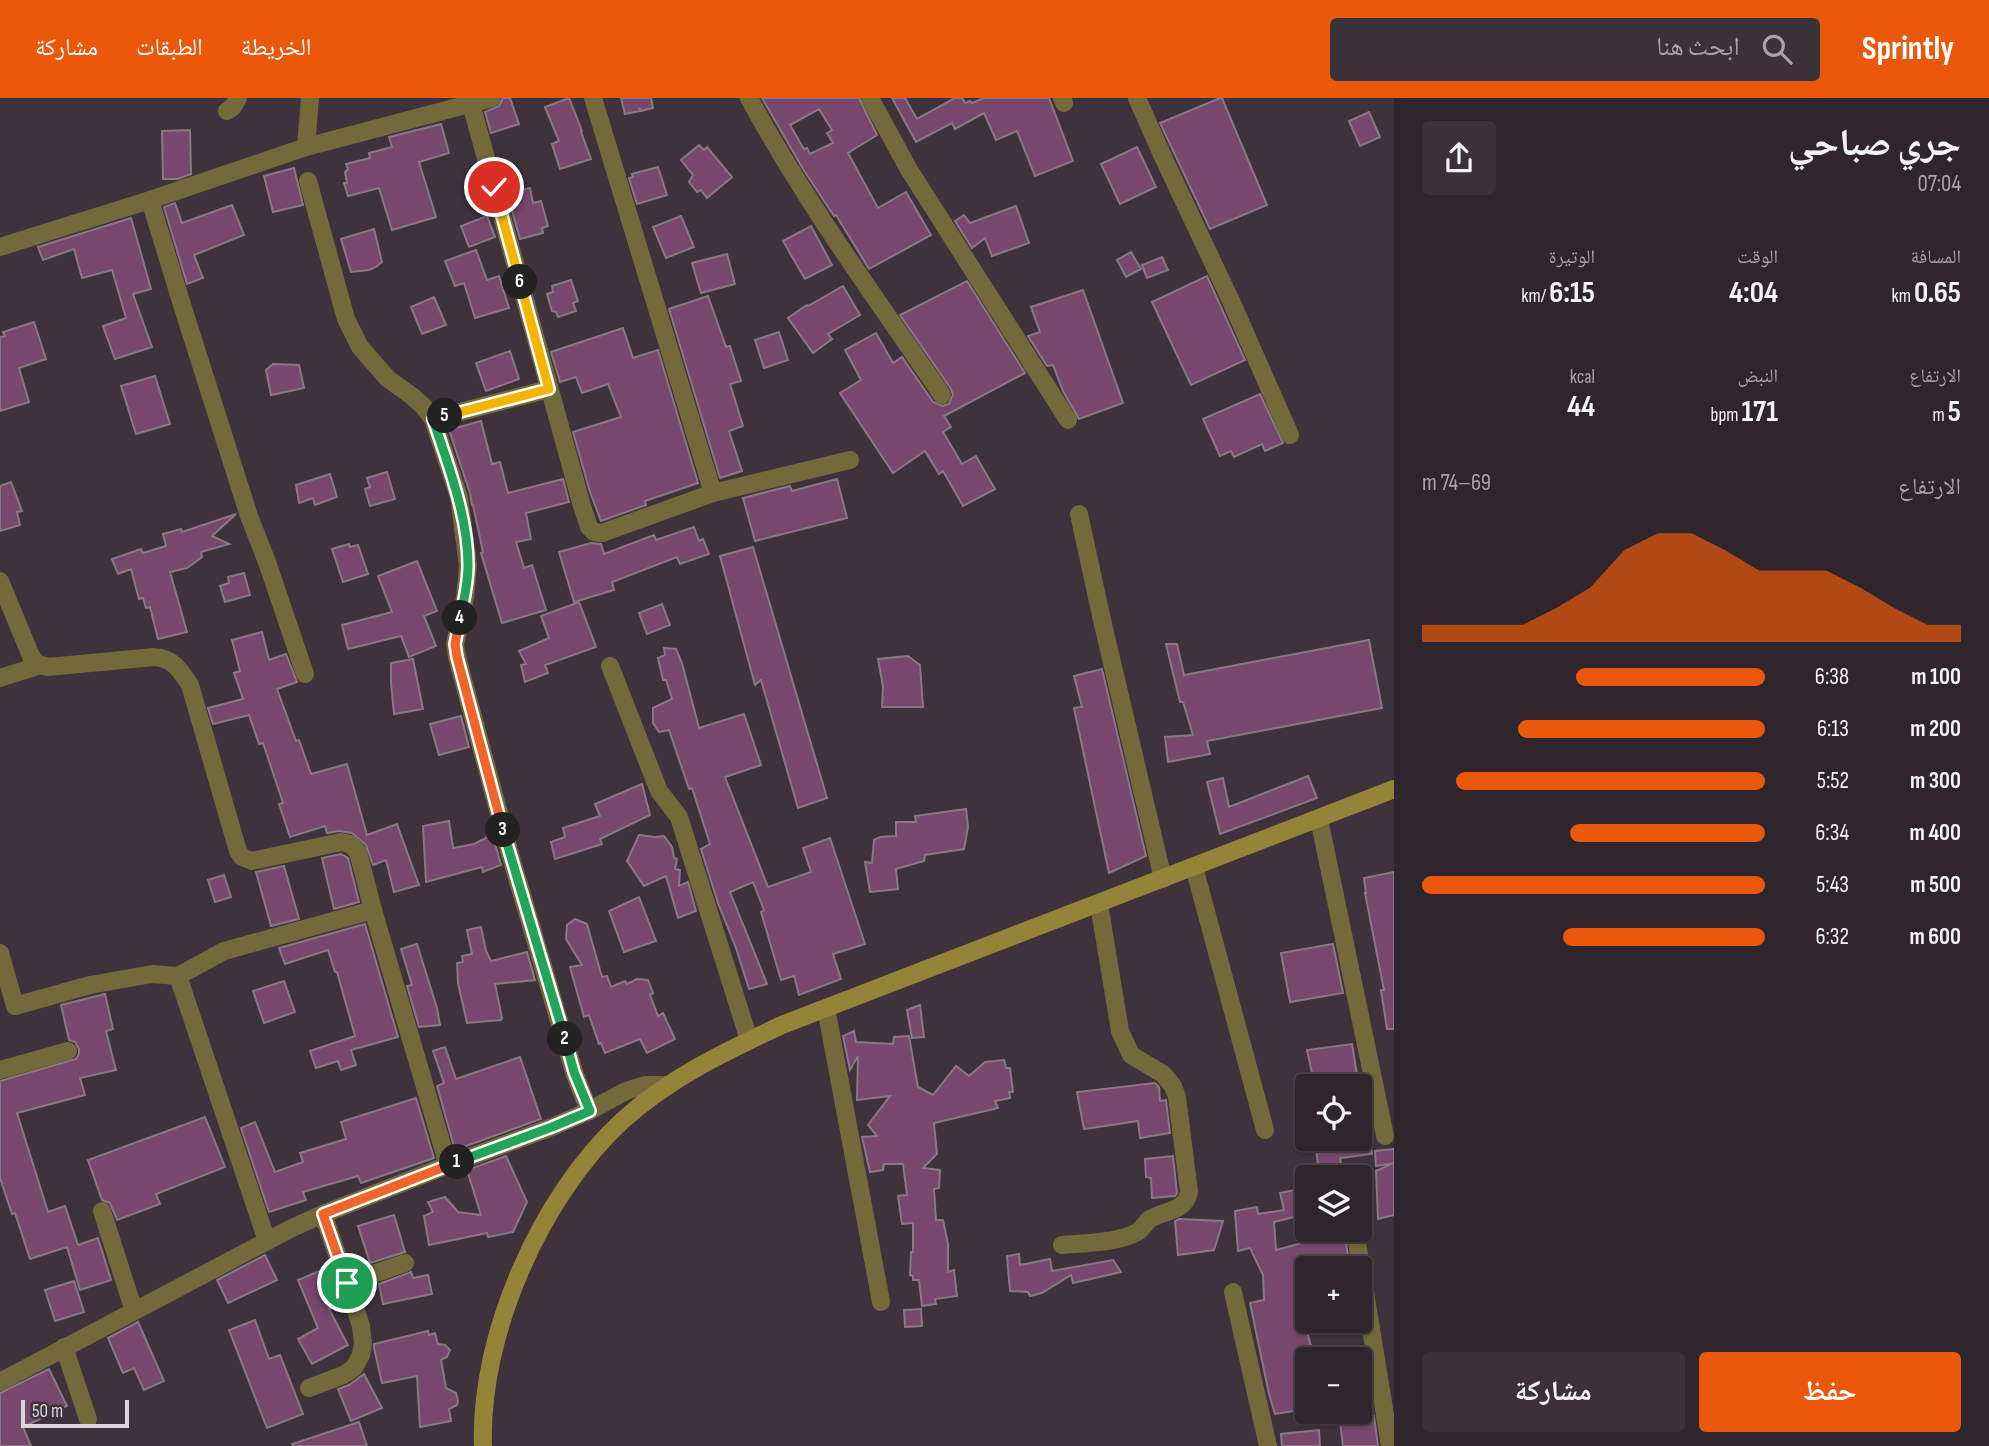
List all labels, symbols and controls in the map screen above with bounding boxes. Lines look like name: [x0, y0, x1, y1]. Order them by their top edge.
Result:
search box: [1330, 18, 1820, 81]
text: Sprintly: [1862, 29, 1954, 69]
icon: search: [1758, 30, 1796, 68]
text: ابحث هنا: [1656, 32, 1740, 63]
text: مشاركة: [35, 33, 98, 62]
text: الطبقات: [136, 33, 203, 62]
text: الخريطة: [241, 33, 311, 62]
button: share: [1422, 121, 1496, 195]
text: جري صباحي: [1788, 121, 1961, 166]
pin: [464, 157, 524, 217]
icon: check: [475, 168, 513, 206]
text: 07:04: [1918, 170, 1961, 198]
text: الوتيرة: [1549, 246, 1595, 269]
text: الوقت: [1737, 246, 1778, 269]
text: المسافة: [1911, 246, 1961, 269]
pin: 6: [503, 264, 538, 300]
text: 6: [515, 270, 524, 293]
text: 6:15: [1549, 275, 1595, 311]
text: 4:04: [1729, 275, 1778, 311]
text: 0.65: [1914, 275, 1961, 311]
text: /km: [1521, 285, 1549, 308]
text: km: [1891, 285, 1914, 308]
text: النبض: [1737, 365, 1778, 388]
text: الارتفاع: [1909, 365, 1961, 388]
text: kcal: [1570, 366, 1595, 389]
text: 44: [1567, 389, 1595, 425]
text: 171: [1742, 394, 1778, 430]
text: 5: [1948, 394, 1961, 430]
pin: 5: [428, 398, 462, 434]
text: 5: [440, 404, 449, 427]
text: bpm: [1711, 404, 1742, 427]
text: m: [1933, 404, 1948, 427]
text: 69–74 m: [1422, 469, 1491, 497]
text: الارتفاع: [1898, 473, 1961, 501]
pin: 4: [442, 601, 477, 636]
text: 4: [455, 606, 464, 629]
text: 6:38: [1815, 663, 1849, 691]
text: 100 m: [1911, 663, 1961, 691]
text: 6:13: [1817, 715, 1849, 743]
text: 200 m: [1910, 715, 1961, 743]
text: 5:52: [1817, 767, 1849, 795]
text: 300 m: [1910, 767, 1961, 795]
pin: 3: [486, 812, 520, 848]
text: 3: [498, 818, 507, 841]
text: 6:34: [1815, 819, 1849, 847]
text: 400 m: [1910, 819, 1961, 847]
text: 5:43: [1816, 871, 1849, 899]
text: 500 m: [1910, 871, 1961, 899]
text: 6:32: [1815, 923, 1849, 951]
text: 600 m: [1909, 923, 1961, 951]
pin: 2: [548, 1021, 582, 1056]
text: 2: [560, 1027, 569, 1050]
map controls: [1295, 1074, 1372, 1424]
button: locate: [1295, 1074, 1372, 1151]
pin: 1: [440, 1144, 475, 1180]
text: 1: [453, 1150, 460, 1173]
button: layers: [1295, 1165, 1372, 1242]
pin: [317, 1253, 377, 1313]
button: +: [1295, 1256, 1372, 1333]
icon: arrive: [328, 1264, 366, 1302]
button: −: [1295, 1347, 1372, 1424]
button: مشاركة: [1422, 1352, 1685, 1432]
button: حفظ: [1699, 1352, 1961, 1432]
scale bar: [21, 1397, 130, 1429]
text: 50 m: [32, 1400, 63, 1423]

